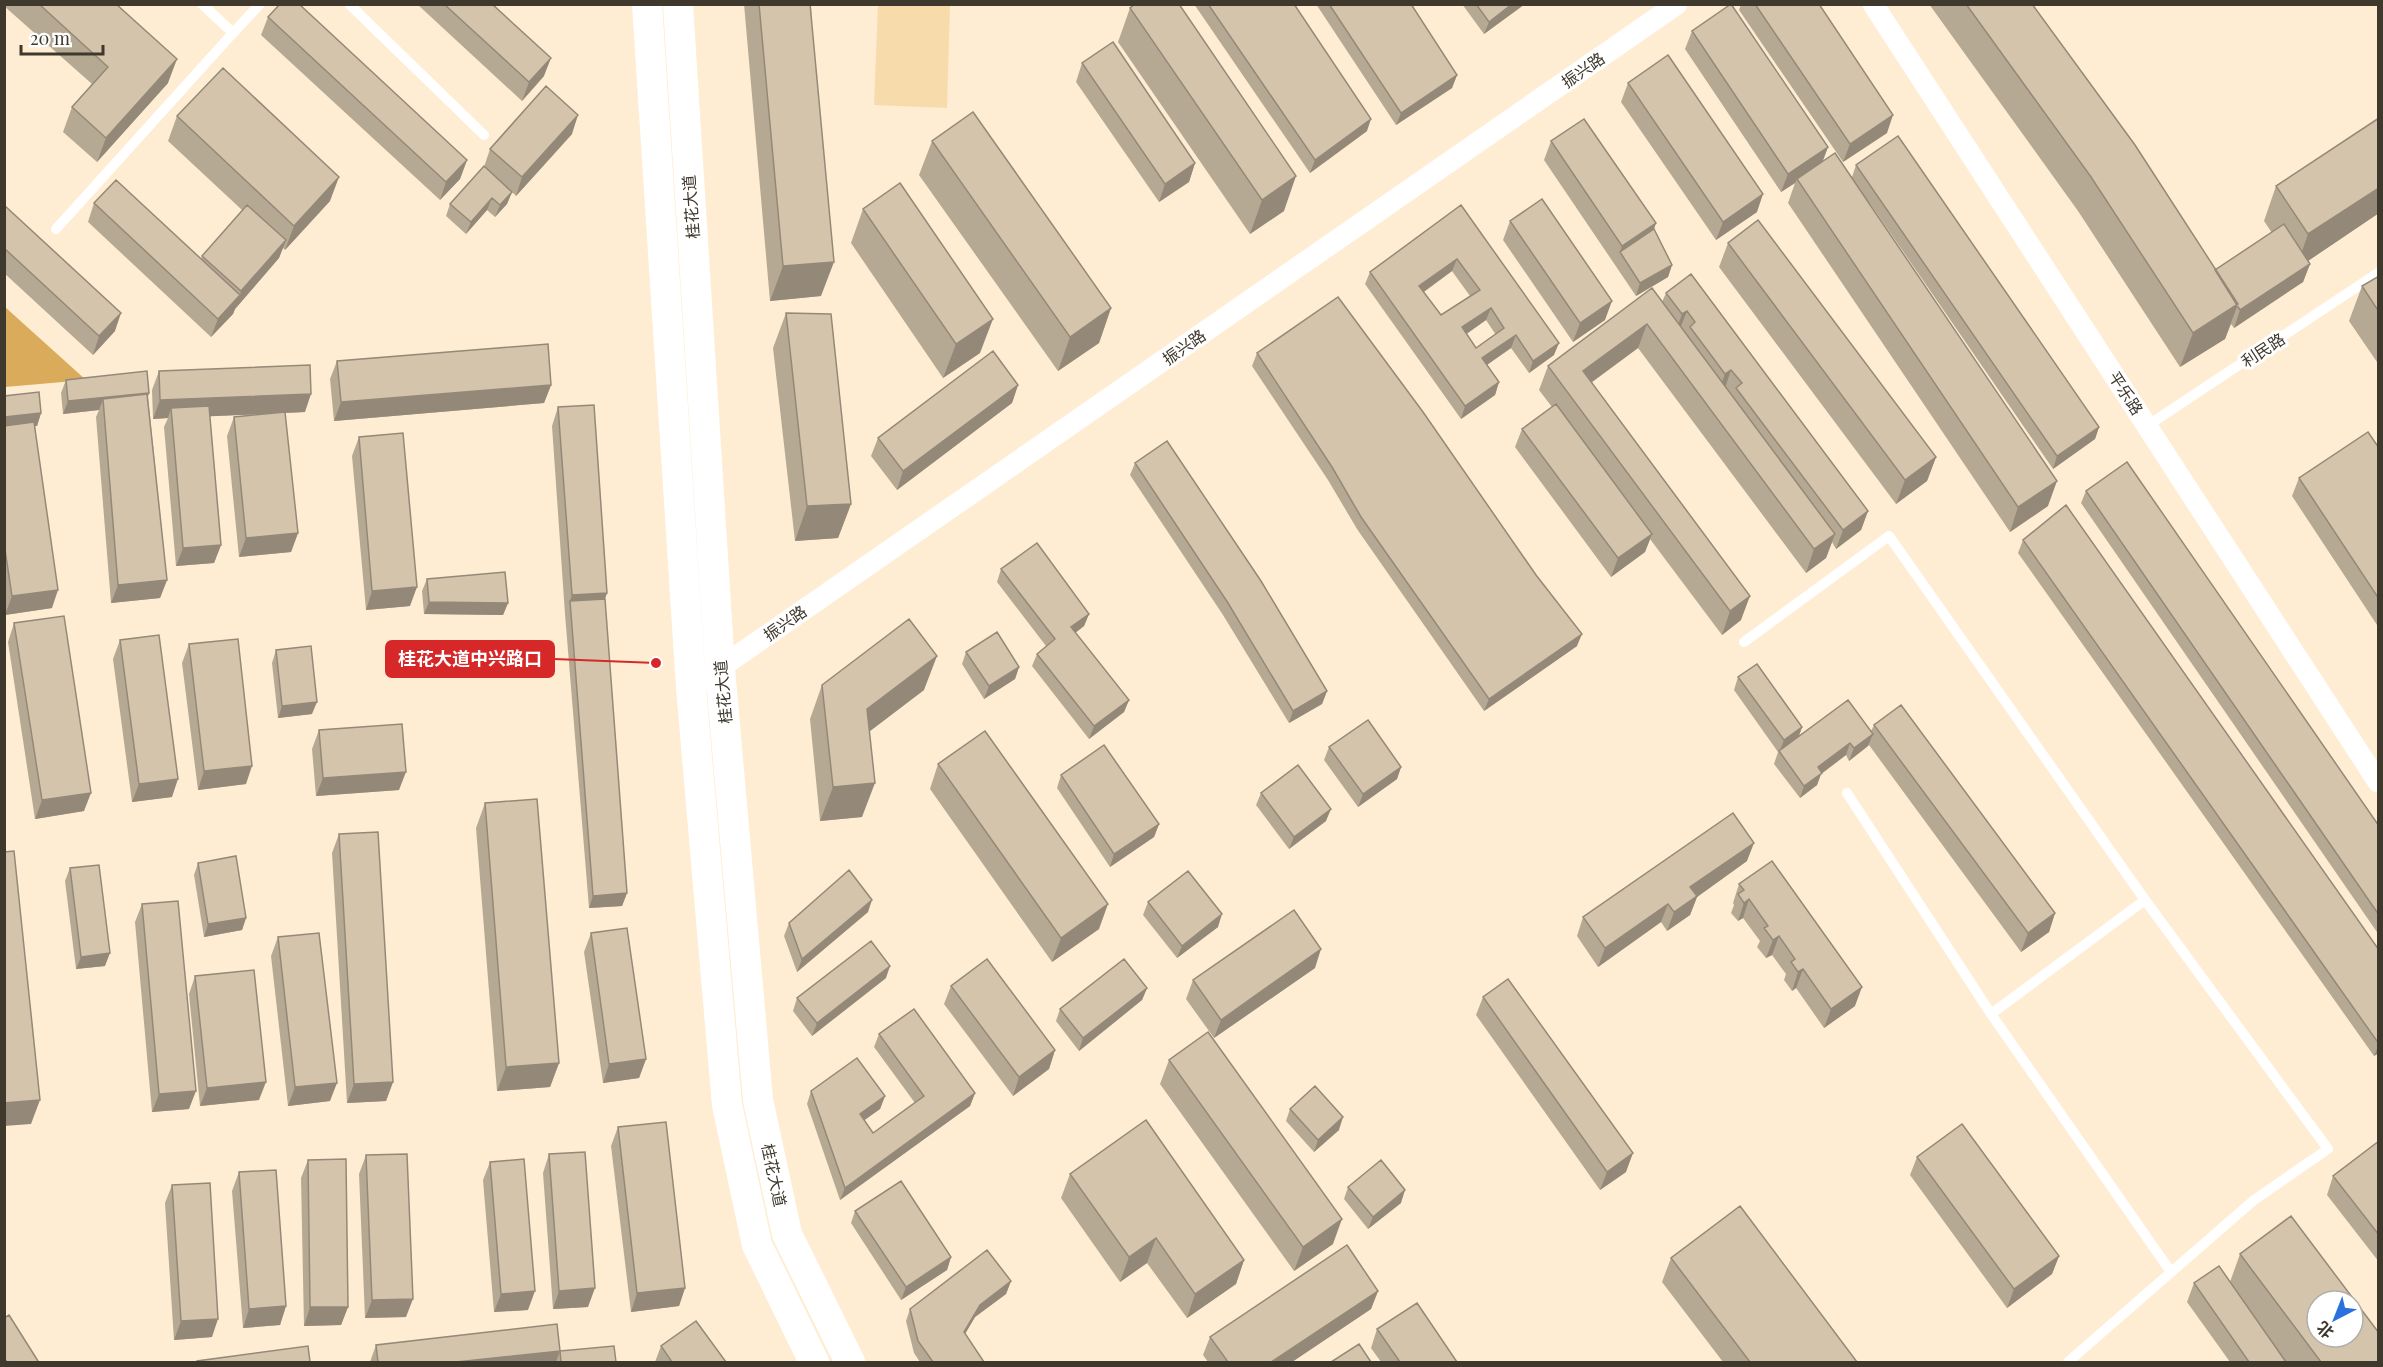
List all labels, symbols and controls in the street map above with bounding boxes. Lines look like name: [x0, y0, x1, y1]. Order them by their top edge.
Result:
scale bar: [21, 18, 104, 56]
text: 20 m: [30, 26, 70, 50]
street label: 振兴路: [1557, 47, 1608, 92]
street label: 桂花大道: [678, 174, 703, 240]
street label: 振兴路: [1158, 324, 1209, 369]
street label: 利民路: [2237, 328, 2289, 371]
street label: 平乐路: [2105, 367, 2148, 419]
street label: 振兴路: [759, 600, 810, 645]
callout: 桂花大道中兴路口: [386, 641, 554, 677]
text: 桂花大道中兴路口: [398, 646, 542, 670]
street label: 桂花大道: [709, 659, 736, 725]
street label: 桂花大道: [758, 1141, 791, 1208]
north arrow: [2305, 1289, 2365, 1349]
text: 北: [2312, 1317, 2338, 1344]

